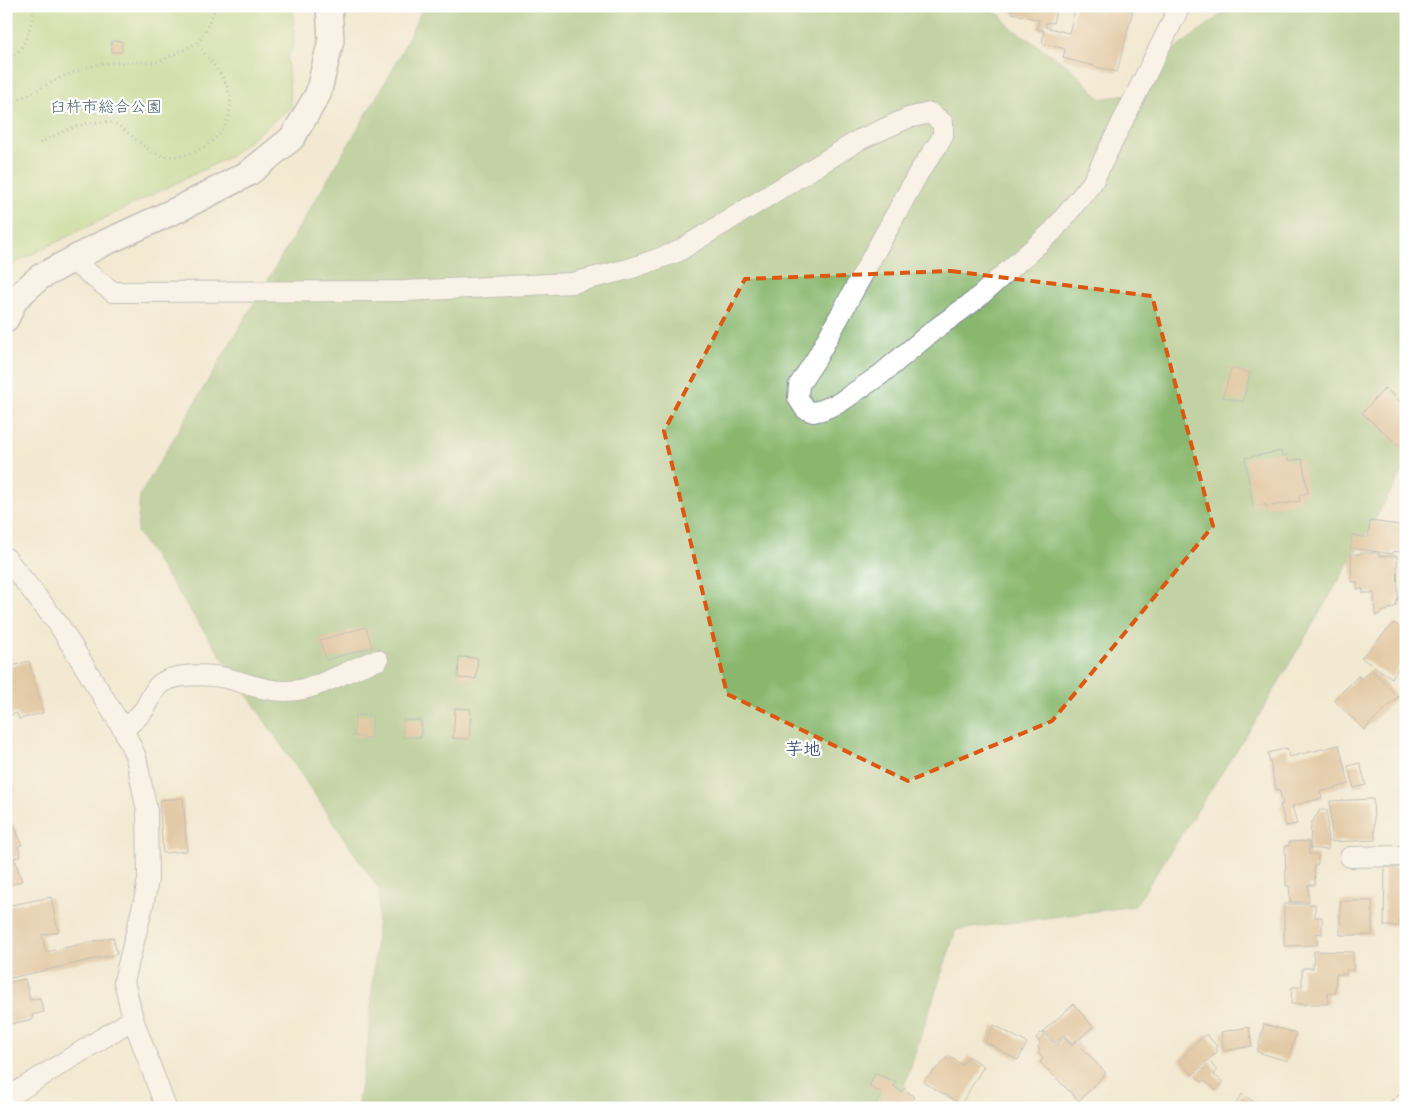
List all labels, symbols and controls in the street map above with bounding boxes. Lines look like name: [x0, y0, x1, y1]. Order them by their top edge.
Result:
park label: 臼杵市総合公園: [50, 97, 162, 120]
district label: 芋地: [785, 739, 821, 764]

